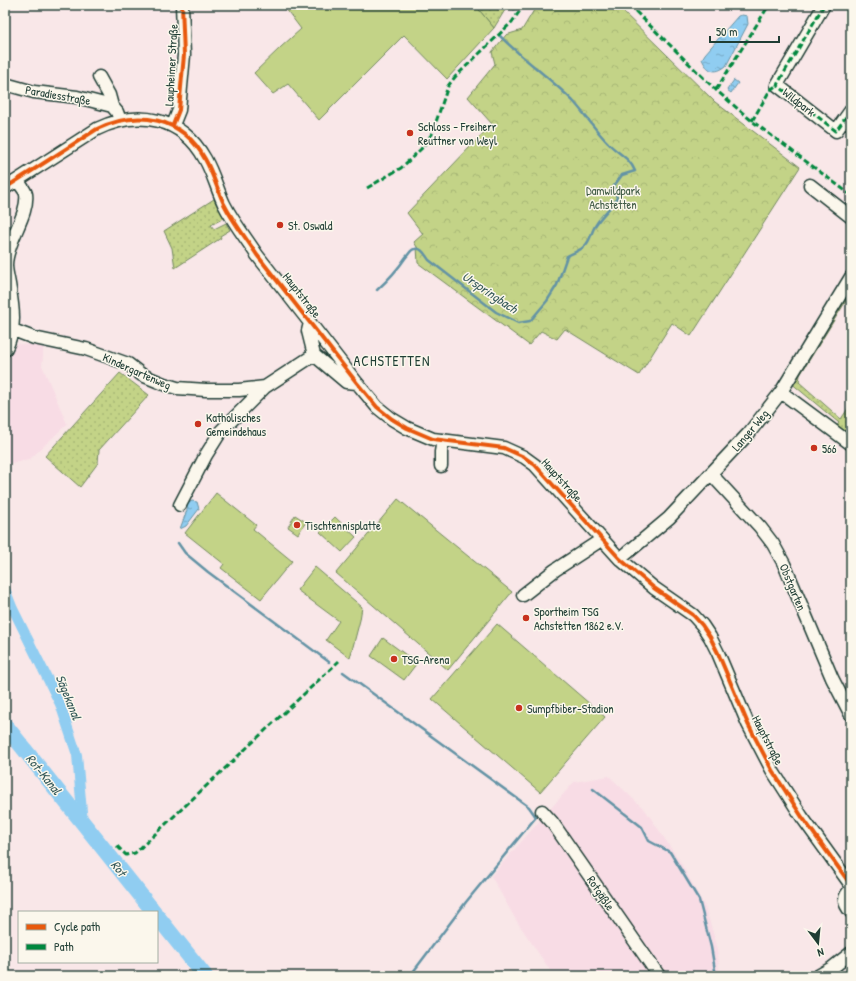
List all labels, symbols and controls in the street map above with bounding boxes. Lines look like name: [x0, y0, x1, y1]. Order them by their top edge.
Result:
scale bar: [710, 18, 779, 44]
street label: Laupheimer Straße: [160, 23, 182, 106]
text: 50 m: [716, 23, 737, 40]
street label: Paradiesstraße: [24, 81, 92, 109]
street label: Wildpark: [779, 84, 819, 120]
place label: Schloss - Freiherr Reuttner von Weyl: [418, 118, 498, 149]
marker: Schloss - Freiherr Reuttner von Weyl: [405, 128, 415, 138]
park label: Damwildpark Achstetten: [586, 182, 640, 213]
place label: St. Oswald: [288, 217, 333, 234]
marker: St. Oswald: [275, 220, 285, 230]
water label: Urspringbach: [458, 267, 523, 319]
street label: Hauptstraße: [279, 269, 325, 322]
street label: Kindergartenweg: [100, 348, 174, 394]
district label: ACHSTETTEN: [354, 351, 430, 370]
street label: Langer Weg: [728, 406, 772, 454]
place label: Katholisches Gemeindehaus: [206, 409, 267, 440]
marker: Katholisches Gemeindehaus: [193, 419, 203, 429]
place label: 566: [822, 440, 837, 457]
marker: 566: [809, 443, 819, 453]
street label: Hauptstraße: [538, 454, 586, 506]
place label: Tischtennisplatte: [305, 517, 381, 534]
marker: Tischtennisplatte: [292, 520, 302, 530]
street label: Obstgarten: [776, 561, 810, 613]
place label: Sportheim TSG Achstetten 1862 e.V.: [534, 603, 624, 634]
marker: Sportheim TSG Achstetten 1862 e.V.: [521, 613, 531, 623]
place label: TSG-Arena: [402, 651, 449, 668]
marker: TSG-Arena: [389, 654, 399, 664]
water label: Sägekanal: [51, 672, 86, 723]
place label: Sumpfbiber-Stadion: [527, 700, 614, 717]
marker: Sumpfbiber-Stadion: [514, 703, 524, 713]
street label: Hauptstraße: [748, 712, 788, 768]
water label: Rot-Kanal: [22, 750, 66, 798]
water label: Rot: [107, 856, 132, 882]
street label: Rotgäßle: [583, 872, 619, 914]
legend: [18, 911, 158, 963]
text: Cycle path: [54, 918, 100, 935]
north arrow: [798, 923, 838, 963]
text: Path: [54, 938, 74, 955]
text: N: [816, 945, 826, 960]

